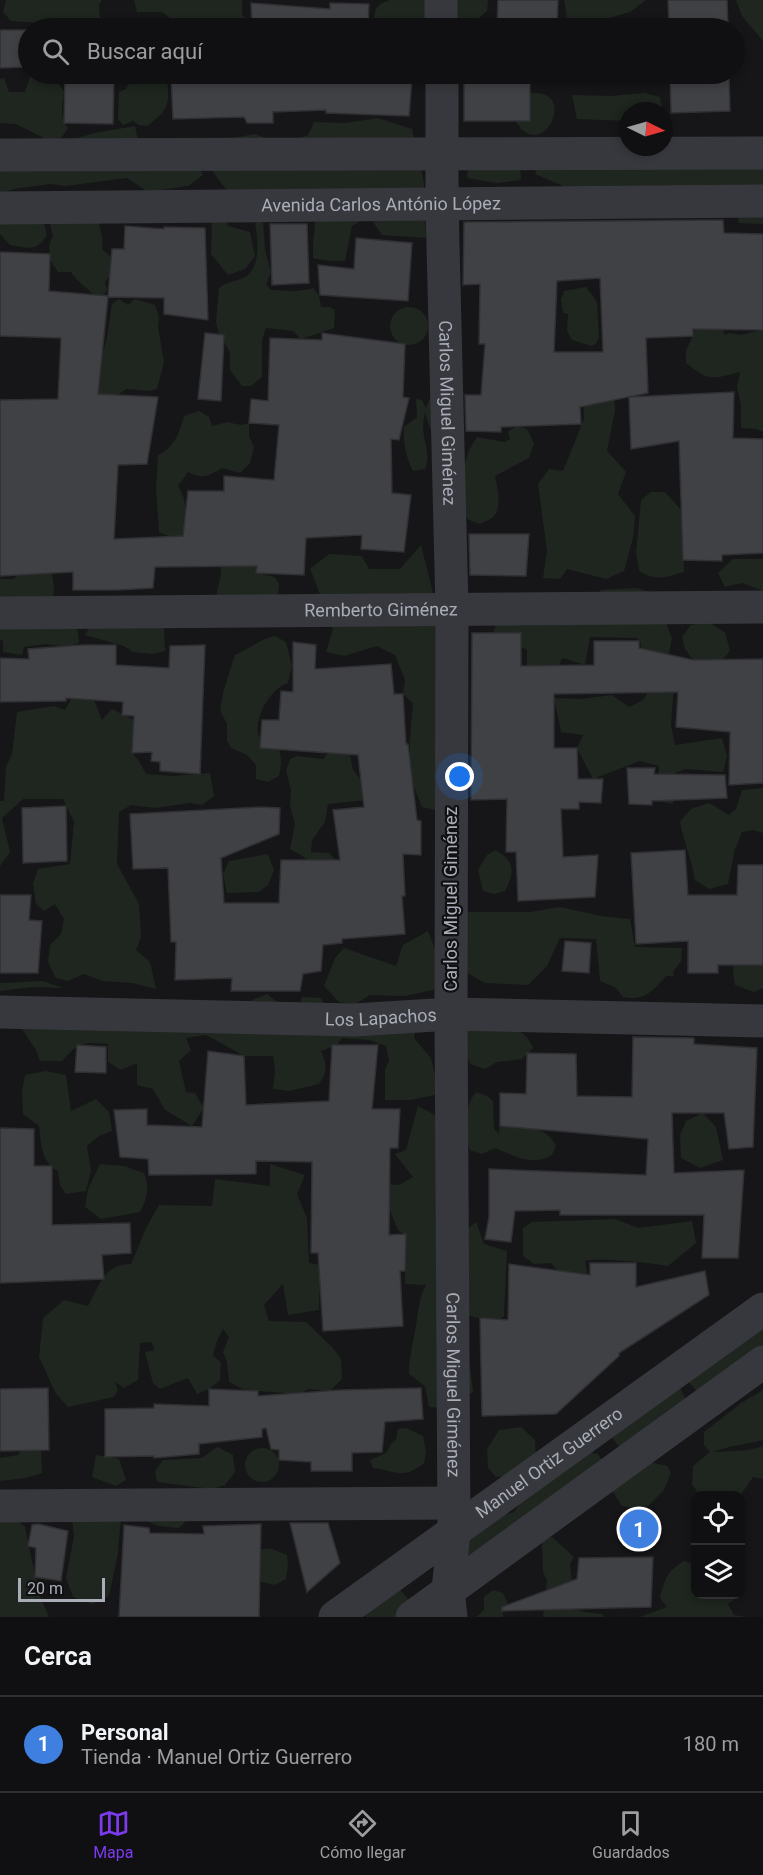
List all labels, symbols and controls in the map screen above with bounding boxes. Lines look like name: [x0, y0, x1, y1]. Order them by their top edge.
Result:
search box: [18, 18, 745, 84]
icon: search: [39, 35, 72, 68]
text: Buscar aquí: [87, 39, 203, 64]
north arrow: [619, 102, 673, 156]
street label: Avenida Carlos António López: [261, 192, 501, 216]
street label: Carlos Miguel Giménez: [435, 320, 460, 506]
street label: Remberto Giménez: [304, 598, 458, 621]
your location: [445, 762, 474, 791]
street label: Carlos Miguel Giménez: [440, 806, 461, 991]
street label: Los Lapachos: [325, 1004, 437, 1030]
street label: Carlos Miguel Giménez: [443, 1292, 465, 1478]
street label: Manuel Ortiz Guerrero: [471, 1402, 627, 1522]
map controls: [691, 1491, 745, 1599]
button: locate: [691, 1491, 745, 1545]
pin: 1: [620, 1506, 658, 1552]
button: layers: [691, 1545, 745, 1599]
scale bar: [18, 1575, 105, 1602]
text: 20 m: [27, 1579, 63, 1598]
text: Cerca: [24, 1641, 92, 1671]
text: Personal: [81, 1720, 169, 1745]
text: 1: [38, 1732, 49, 1756]
text: 180 m: [683, 1732, 739, 1756]
text: Tienda · Manuel Ortiz Guerrero: [81, 1745, 352, 1769]
tab: Mapa: [93, 1807, 133, 1862]
tab: Cómo llegar: [320, 1807, 406, 1862]
tab: Guardados: [592, 1807, 670, 1862]

